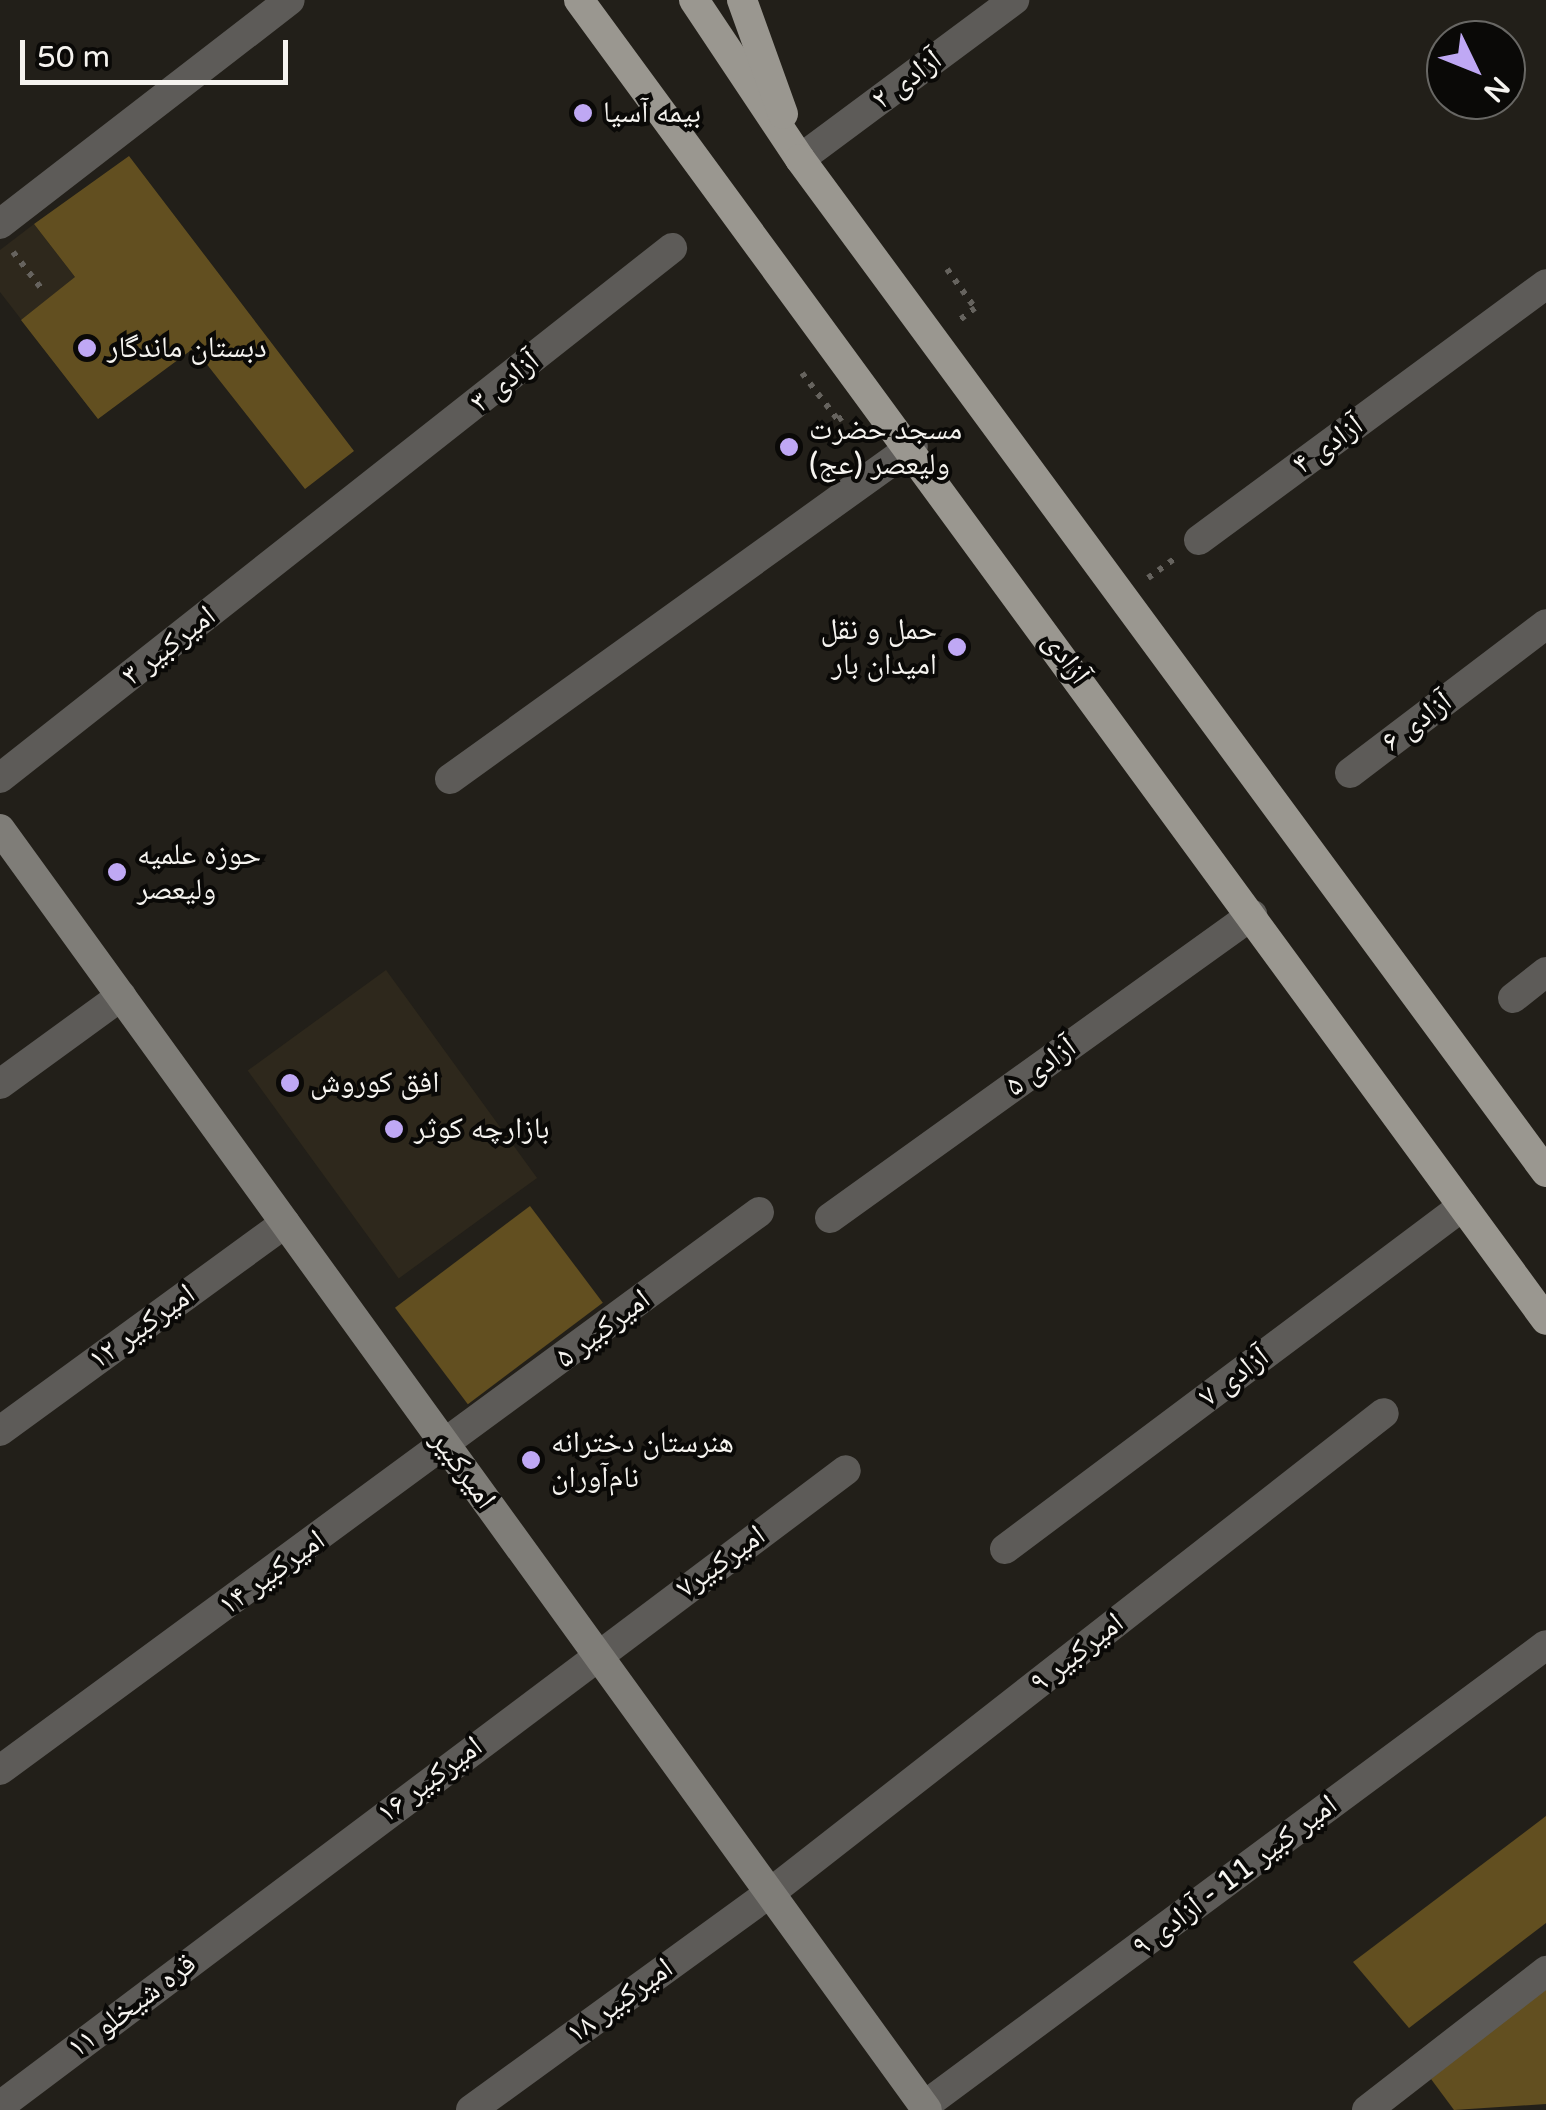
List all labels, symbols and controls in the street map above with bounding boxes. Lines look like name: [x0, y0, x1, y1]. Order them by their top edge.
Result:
scale bar: [25, 20, 292, 82]
north arrow: [1426, 20, 1526, 120]
text: 50 m: [37, 39, 110, 76]
street label: ۲ آزادی: [865, 42, 949, 118]
text: N: [1476, 69, 1517, 109]
place label: بیمه آسیا: [603, 95, 701, 131]
marker: بیمه آسیا: [572, 102, 594, 124]
place label: دبستان ماندگار: [107, 330, 267, 366]
marker: دبستان ماندگار: [76, 337, 98, 359]
street label: آزادی ۳: [463, 343, 547, 421]
street label: ۴ آزادی: [1286, 407, 1370, 483]
place label: مسجد حضرت ولیعصر (عج): [809, 412, 962, 482]
marker: مسجد حضرت ولیعصر (عج): [778, 436, 800, 458]
street label: امیرکبیر ۳: [115, 598, 223, 694]
place label: حمل و نقل امیدان بار: [821, 612, 937, 682]
street label: آزادی: [1035, 624, 1097, 692]
marker: حمل و نقل امیدان بار: [946, 636, 968, 658]
street label: ۶ آزادی: [1375, 684, 1459, 760]
place label: حوزه علمیه ولیعصر: [137, 837, 261, 908]
marker: حوزه علمیه ولیعصر: [106, 861, 128, 883]
street label: آزادی ۵: [999, 1029, 1083, 1105]
place label: افق کوروش: [310, 1065, 439, 1101]
marker: افق کوروش: [279, 1072, 301, 1094]
place label: بازارچه کوثر: [414, 1111, 549, 1147]
marker: بازارچه کوثر: [383, 1118, 405, 1140]
street label: امیرکبیر ۱۲: [82, 1276, 202, 1378]
street label: امیرکبیر ۵: [549, 1282, 657, 1376]
street label: آزادی ۷: [1192, 1339, 1276, 1415]
street label: امیرکبیر: [423, 1424, 503, 1516]
place label: هنرستان دخترانه نام‌آوران: [551, 1425, 734, 1496]
marker: هنرستان دخترانه نام‌آوران: [520, 1449, 542, 1471]
street label: امیرکبیر۷: [669, 1518, 773, 1606]
street label: امیرکبیر ۱۴: [212, 1522, 332, 1624]
street label: امیرکبیر ۹: [1023, 1605, 1131, 1701]
street label: امیرکبیر ۱۶: [370, 1729, 490, 1831]
street label: امیر کبیر 11 - آزادی ۹: [1126, 1787, 1344, 1965]
street label: قره شیخلو ۱۱: [61, 1946, 203, 2066]
street label: امیرکبیر ۱۸: [560, 1950, 680, 2052]

